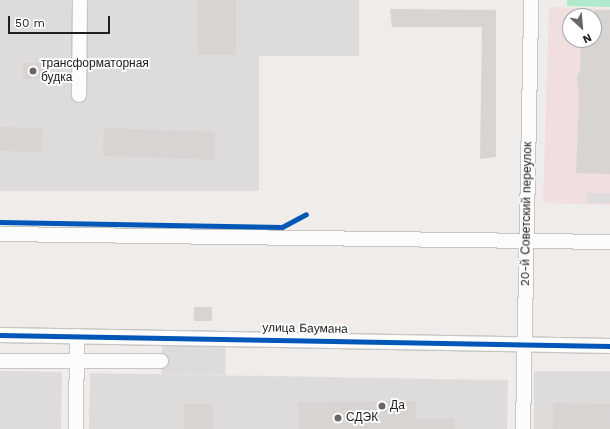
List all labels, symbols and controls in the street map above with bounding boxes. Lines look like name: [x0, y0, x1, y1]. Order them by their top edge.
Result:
scale bar: [10, 8, 112, 34]
north arrow: [562, 8, 602, 48]
text: 50 m: [15, 16, 45, 30]
text: N: [581, 31, 594, 46]
place label: трансформаторная будка: [41, 57, 149, 85]
marker: трансформаторная будка: [28, 66, 38, 76]
street label: 20-й Советский переулок: [519, 142, 535, 286]
street label: улица Баумана: [262, 321, 348, 337]
place label: Да: [390, 399, 405, 413]
marker: Да: [377, 401, 387, 411]
place label: СДЭК: [346, 411, 378, 425]
marker: СДЭК: [333, 413, 343, 423]

